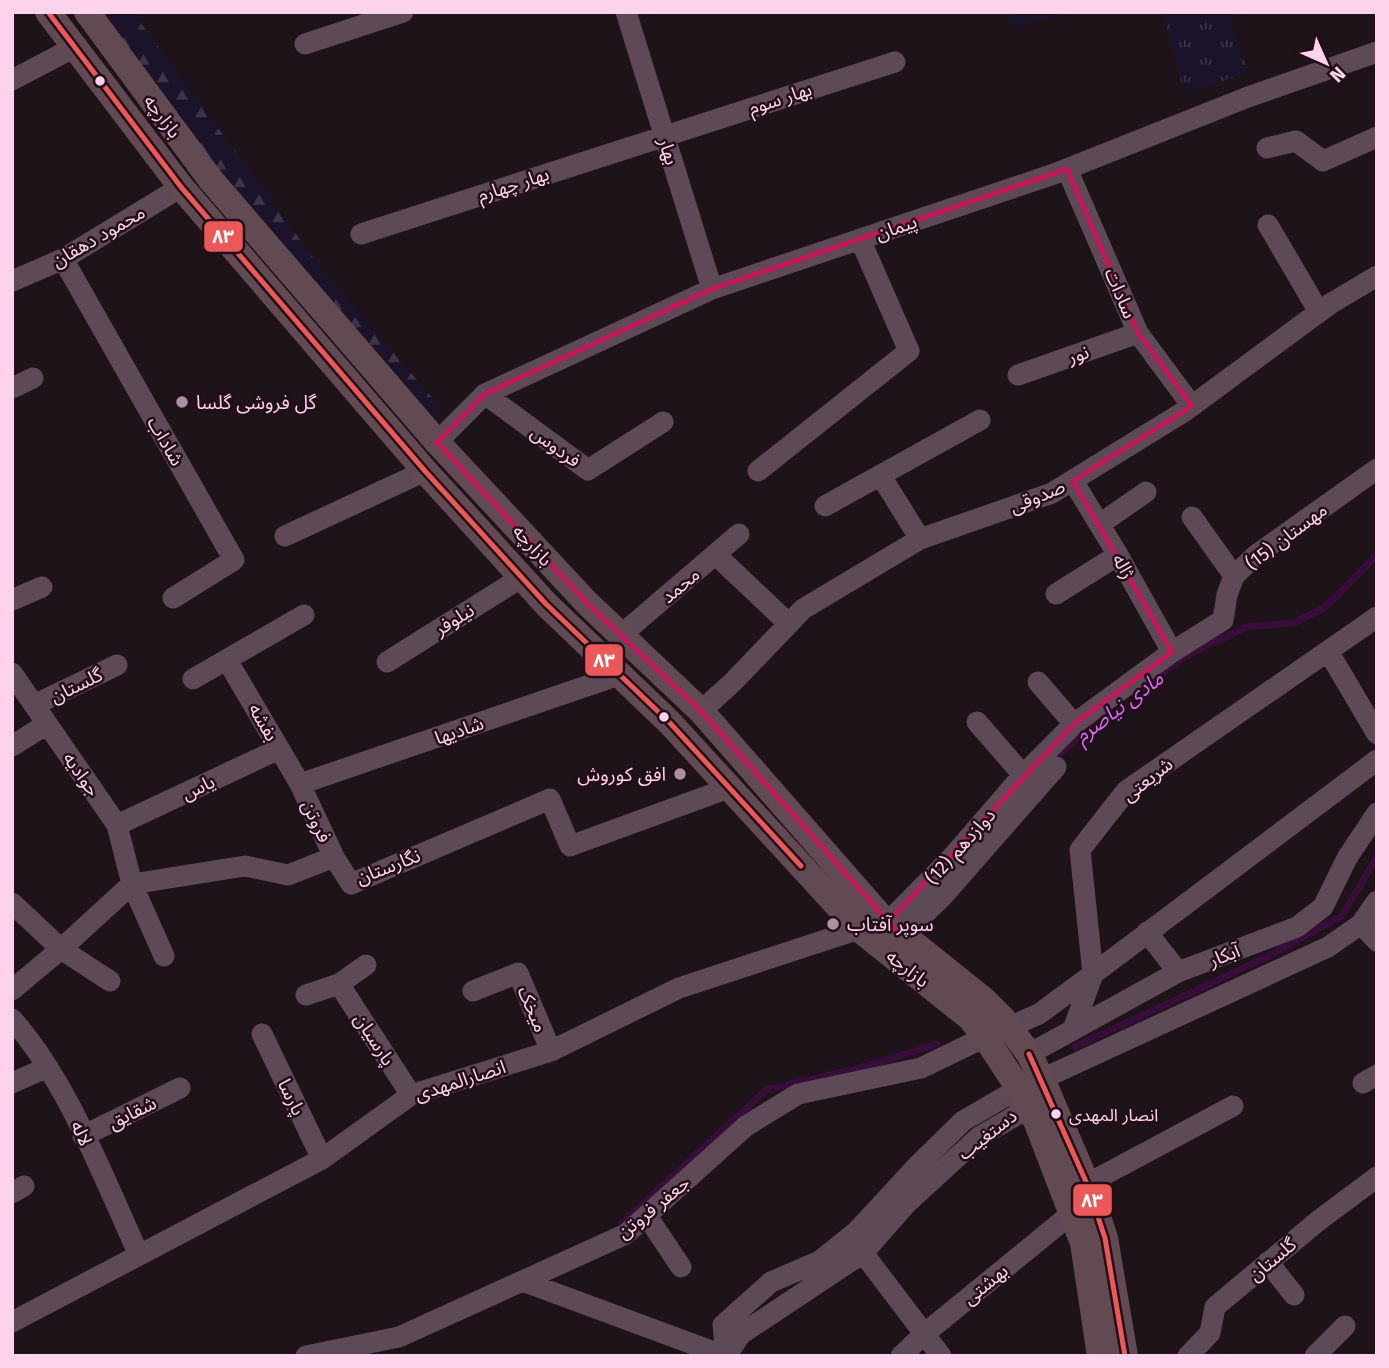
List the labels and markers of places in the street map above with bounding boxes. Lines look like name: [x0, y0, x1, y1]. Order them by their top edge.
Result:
unlabelled marker: [93, 74, 107, 88]
place label: گل فروشی گلسا: [196, 391, 318, 414]
marker: گل فروشی گلسا: [174, 394, 190, 410]
unlabelled marker: [657, 710, 671, 724]
place label: افق کوروش: [577, 763, 666, 786]
marker: افق کوروش: [672, 766, 688, 782]
place label: سوپر آفتاب: [847, 913, 934, 937]
marker: سوپر آفتاب: [825, 916, 841, 932]
place label: انصار المهدی: [1069, 1105, 1158, 1126]
marker: انصار المهدی: [1049, 1107, 1063, 1121]

